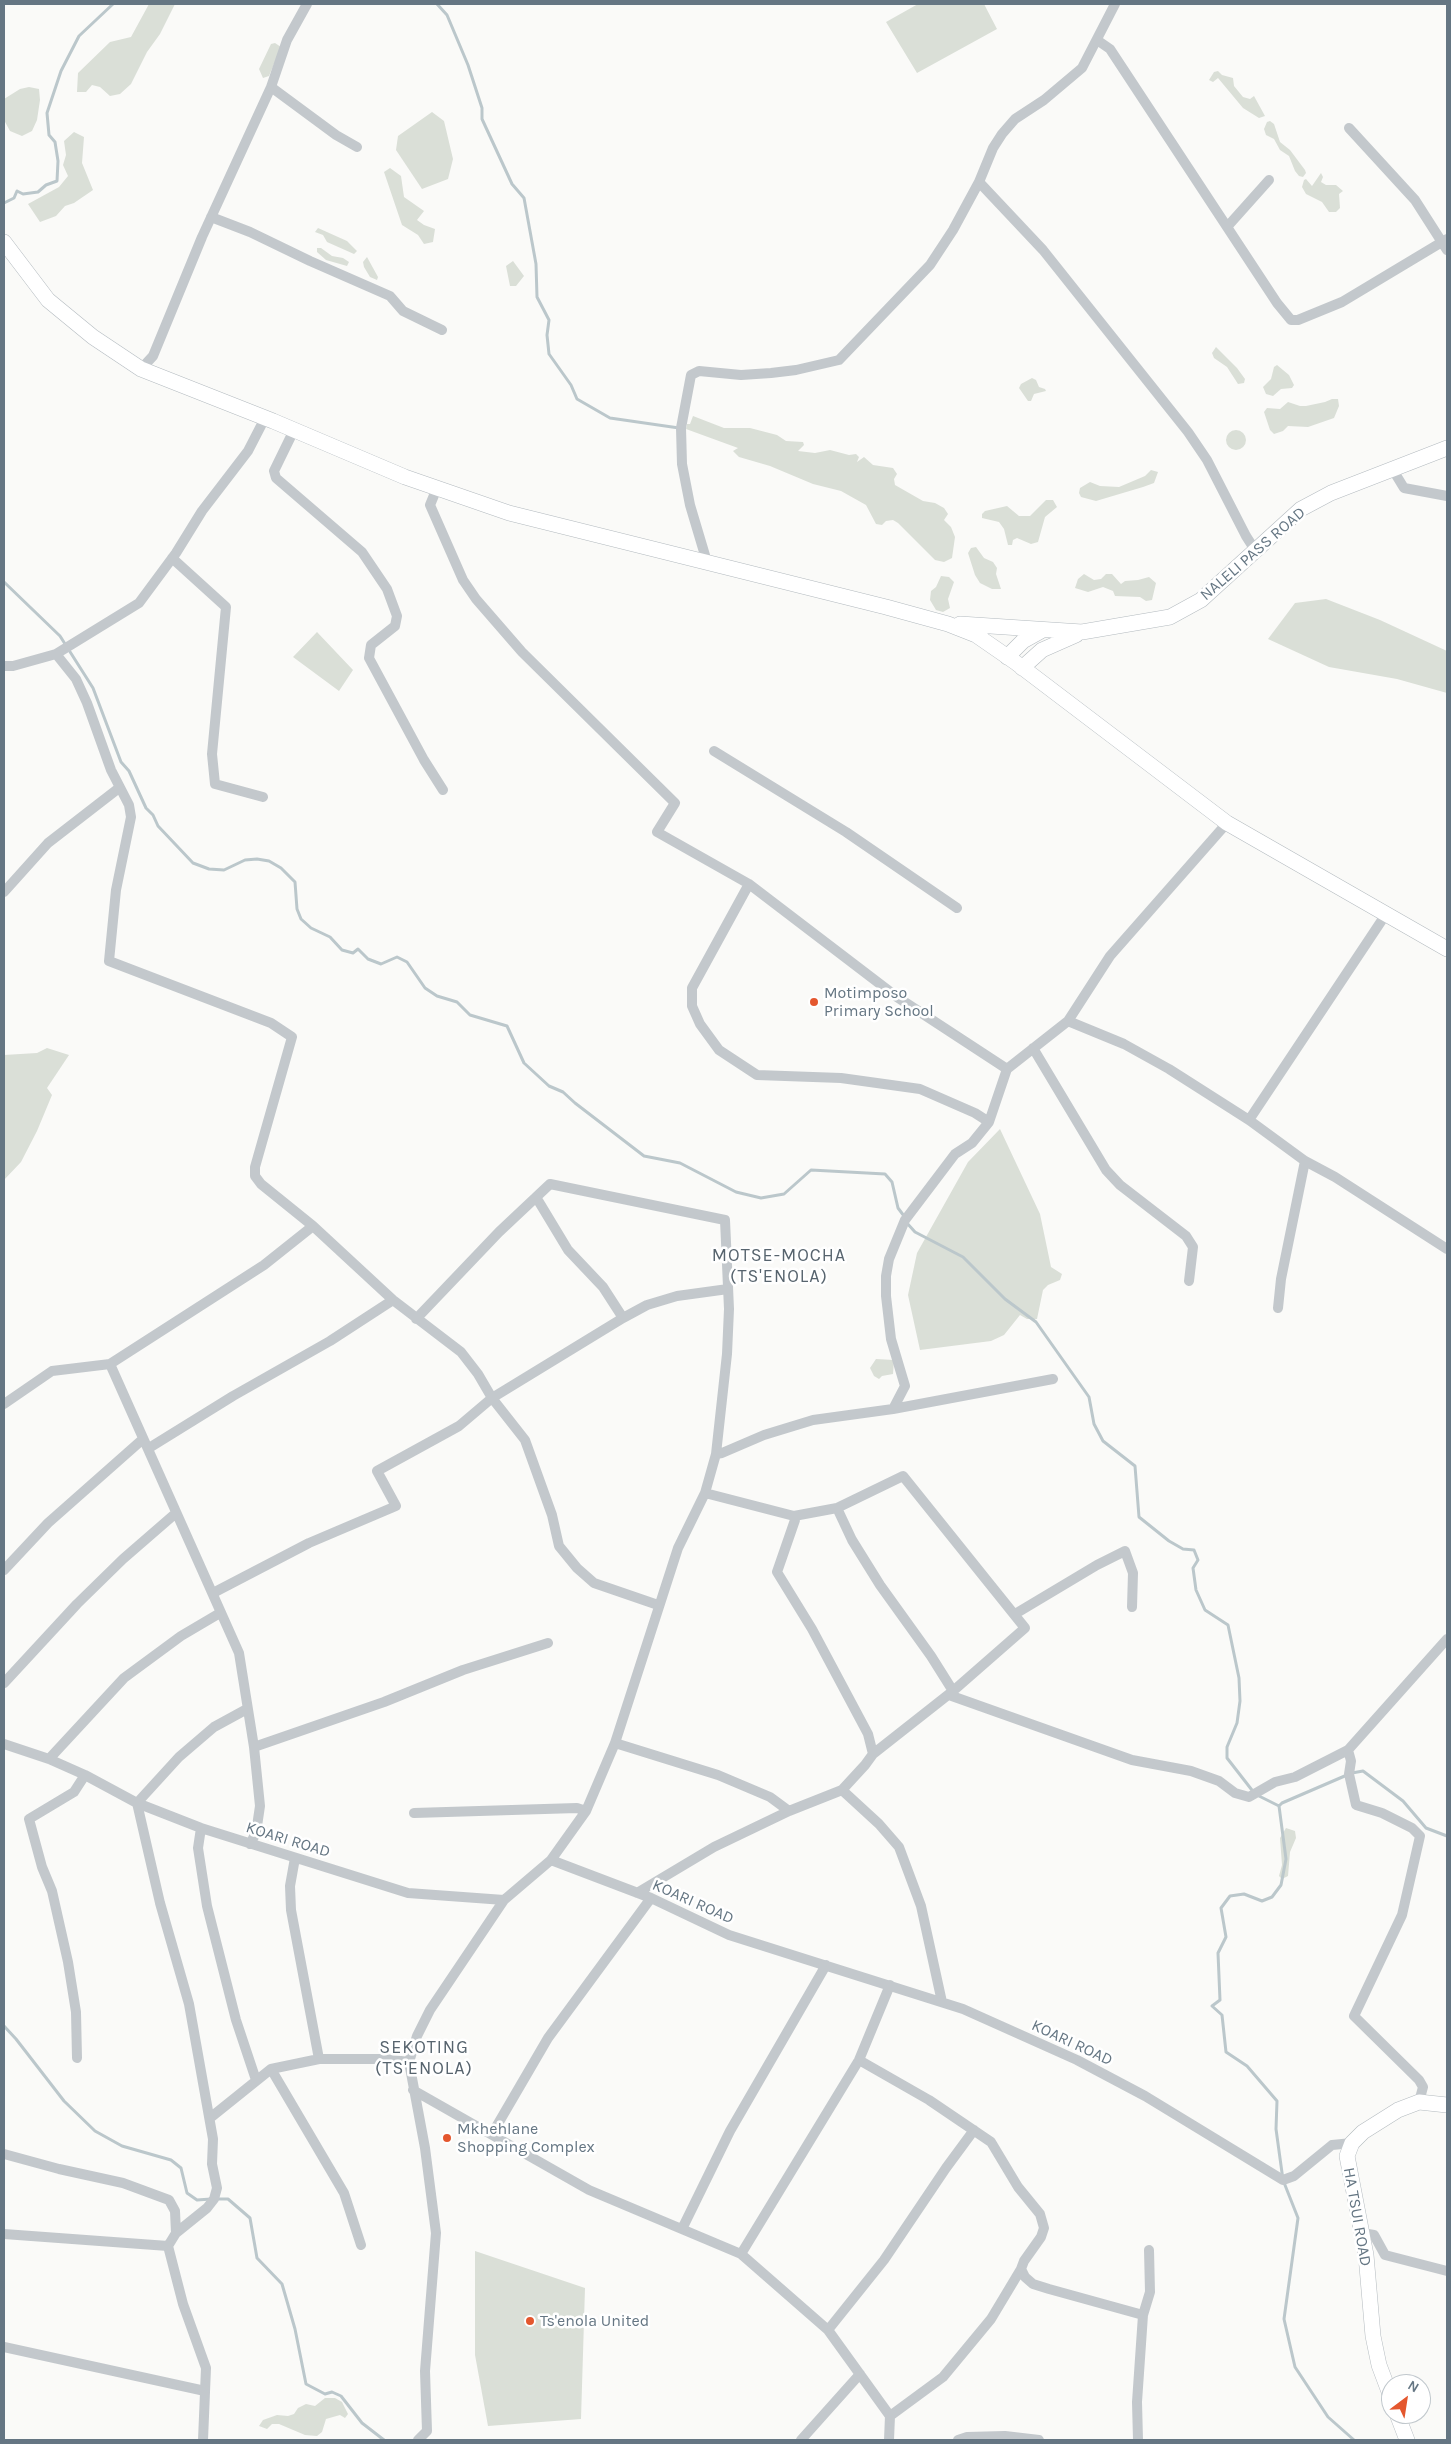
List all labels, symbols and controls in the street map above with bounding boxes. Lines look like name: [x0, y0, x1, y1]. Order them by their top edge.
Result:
street label: NALELI PASS ROAD: [1197, 503, 1309, 605]
place label: Motimposo Primary School: [824, 983, 934, 1021]
marker: Motimposo Primary School: [808, 996, 820, 1008]
district label: MOTSE-MOCHA (TS'ENOLA): [710, 1245, 848, 1288]
street label: KOARI ROAD: [243, 1818, 333, 1862]
street label: KOARI ROAD: [649, 1875, 737, 1929]
street label: KOARI ROAD: [1028, 2016, 1116, 2070]
district label: SEKOTING (TS'ENOLA): [374, 2037, 474, 2080]
place label: Mkhehlane Shopping Complex: [457, 2119, 595, 2157]
marker: Mkhehlane Shopping Complex: [441, 2132, 453, 2144]
street label: HA TSUI ROAD: [1339, 2166, 1375, 2268]
place label: Ts'enola United: [540, 2311, 649, 2331]
marker: Ts'enola United: [524, 2315, 536, 2327]
north arrow: [1381, 2374, 1431, 2424]
text: N: [1405, 2377, 1422, 2396]

